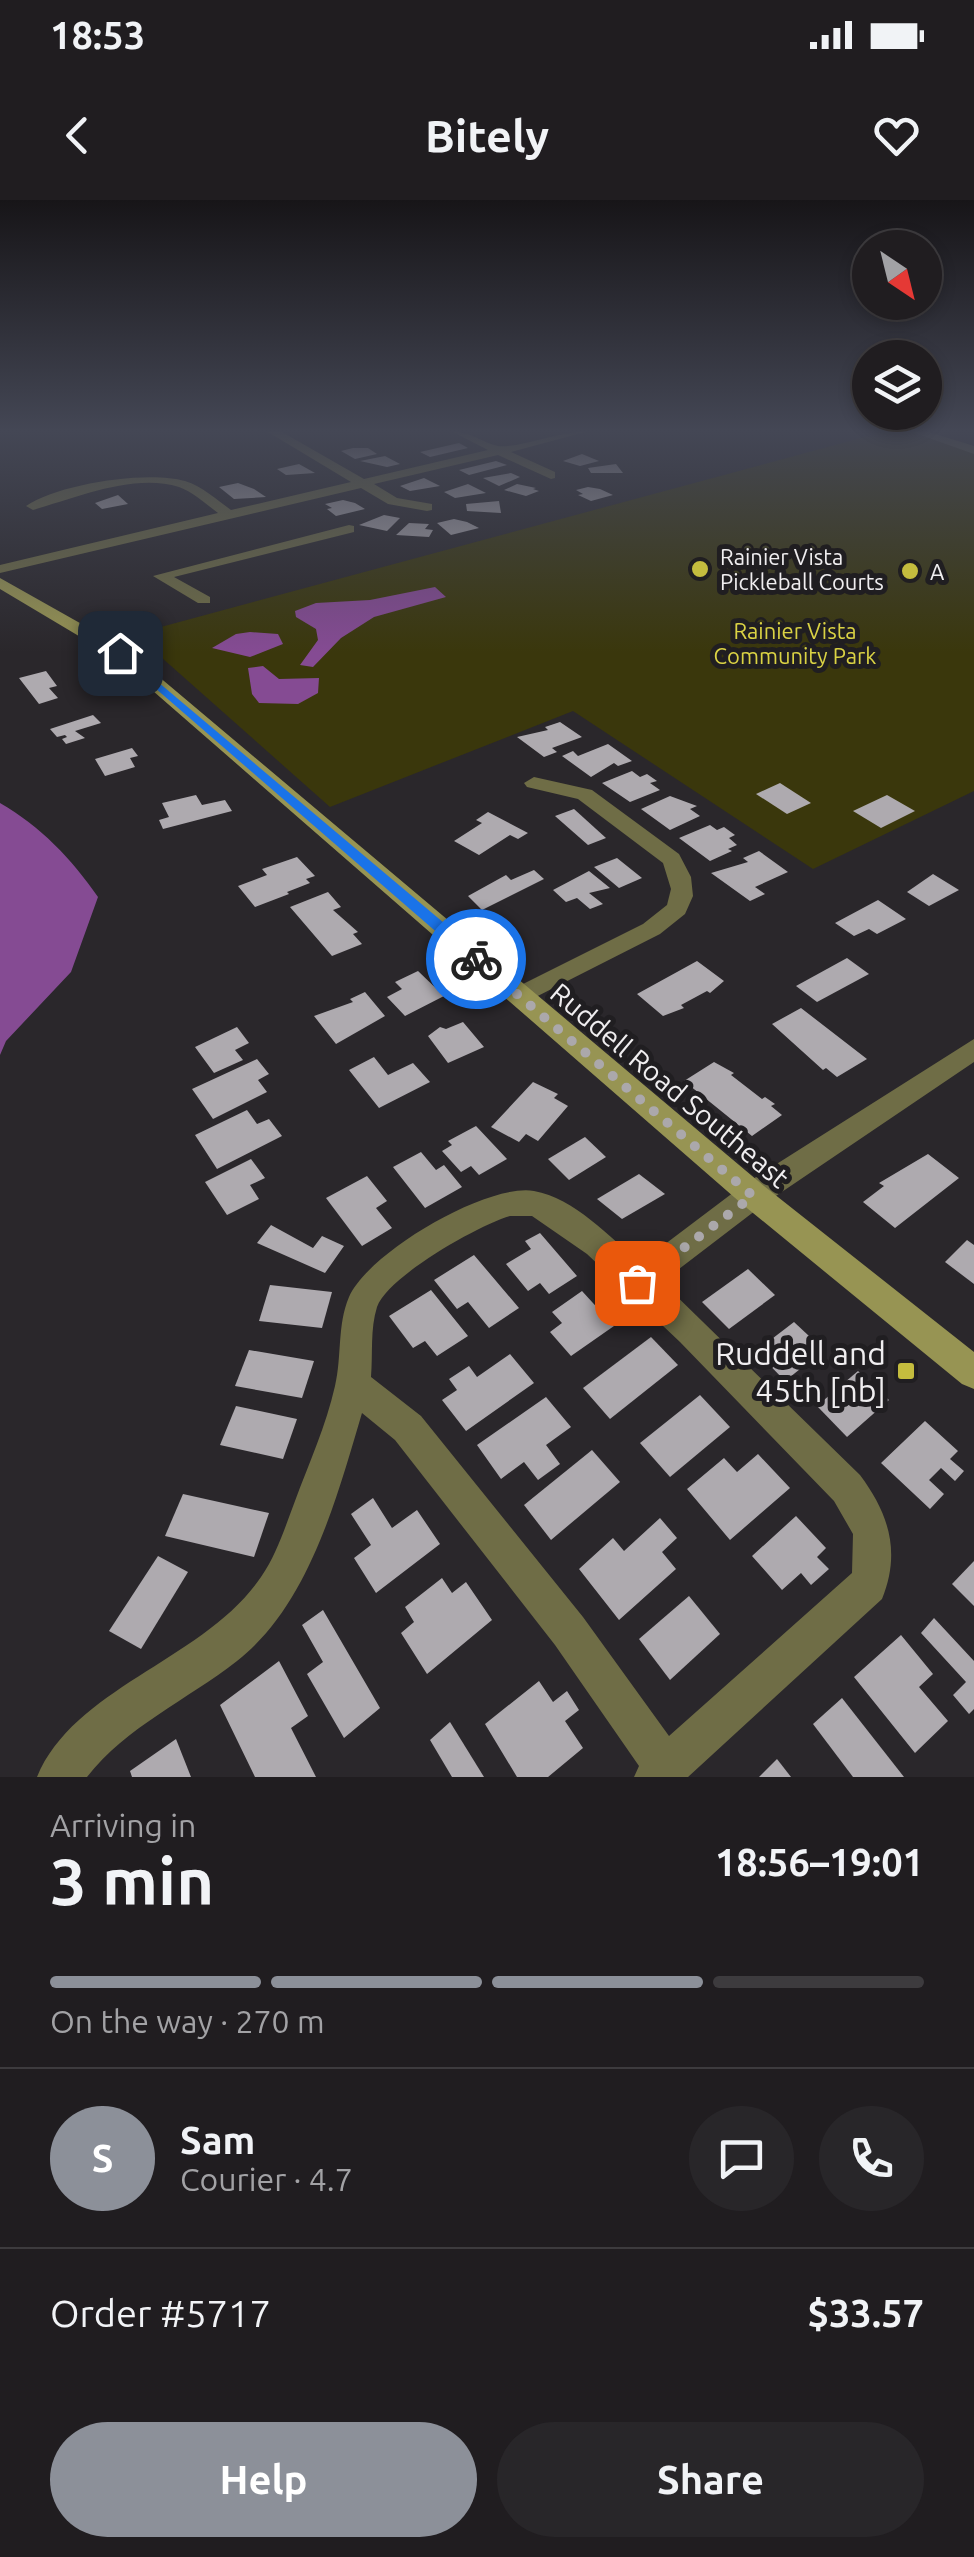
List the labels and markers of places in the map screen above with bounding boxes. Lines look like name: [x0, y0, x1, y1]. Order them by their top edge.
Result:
place label: Rainier Vista Pickleball Courts: [720, 544, 884, 594]
marker: Rainier Vista Pickleball Courts: [689, 558, 711, 580]
place label: A: [930, 559, 945, 584]
marker: A: [899, 560, 921, 582]
pin: [78, 611, 163, 696]
pin: [595, 1241, 680, 1326]
place label: Ruddell and 45th [nb]: [715, 1335, 886, 1408]
marker: Ruddell and 45th [nb]: [895, 1360, 917, 1382]

